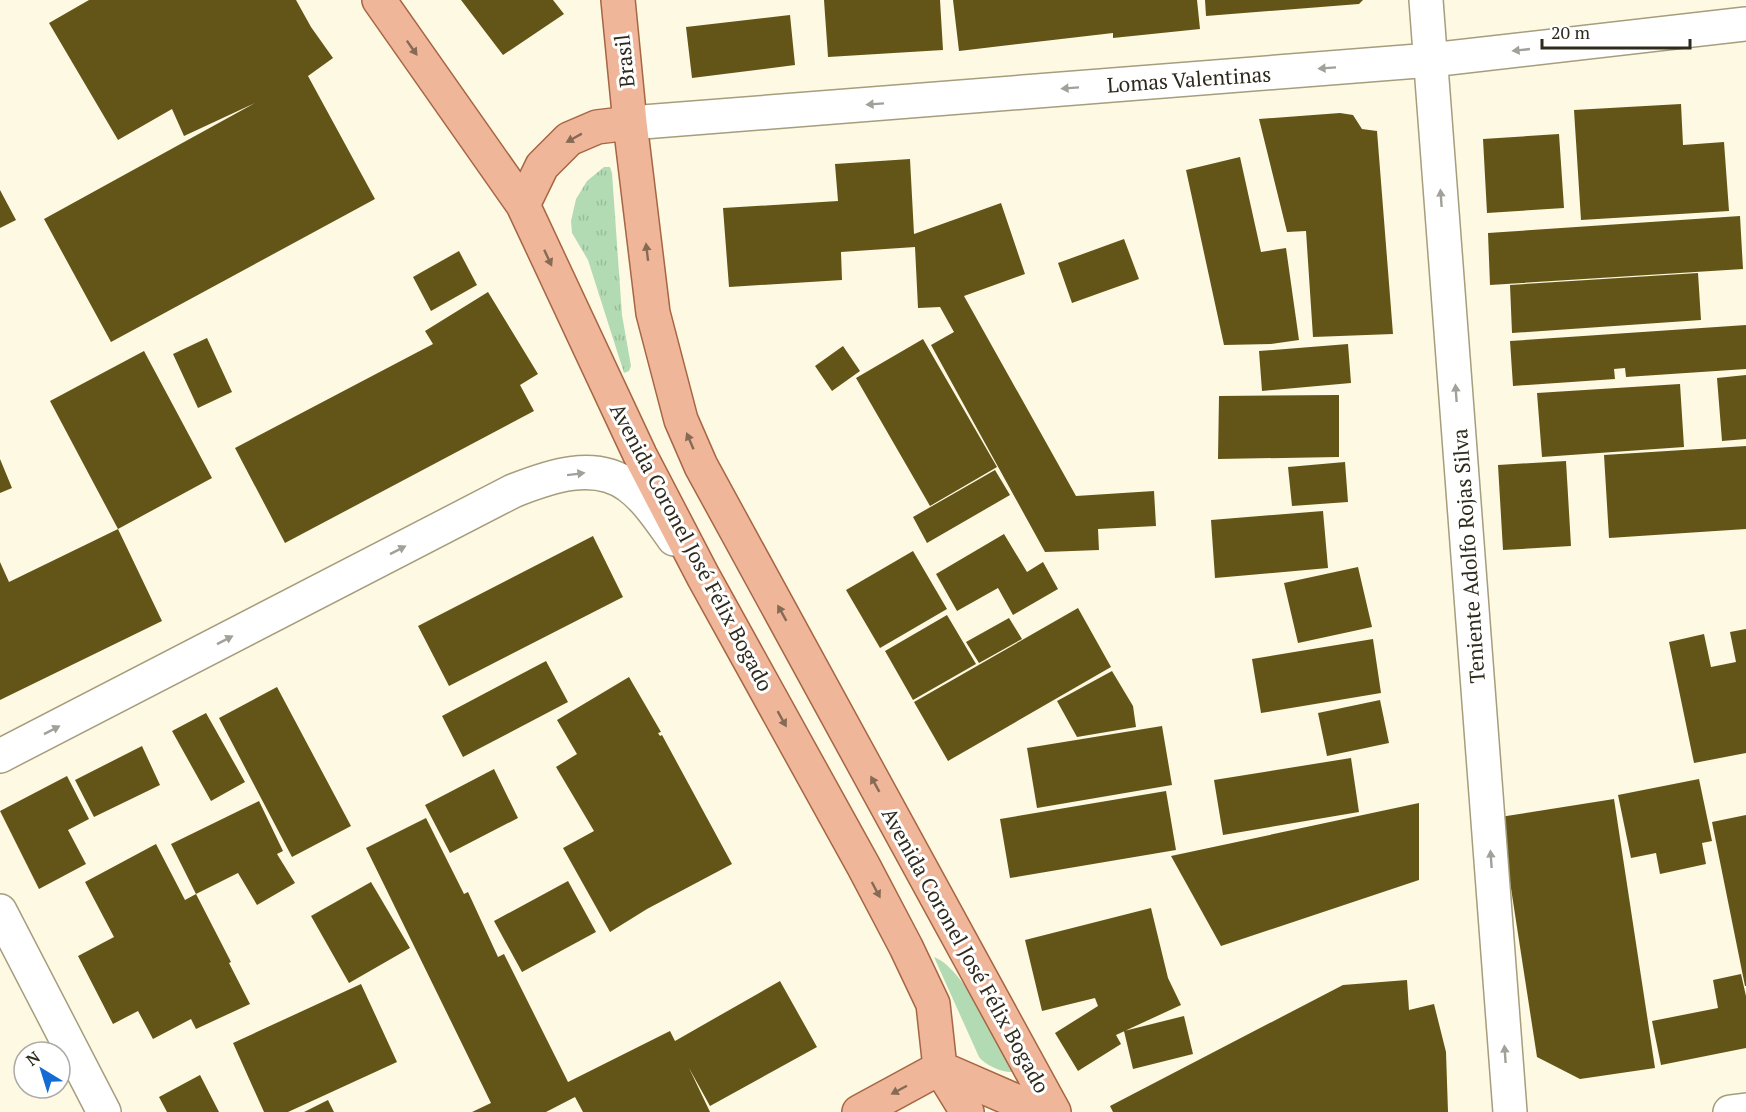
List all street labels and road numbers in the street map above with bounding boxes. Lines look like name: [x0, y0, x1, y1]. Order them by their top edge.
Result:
street label: Brasil: [607, 33, 641, 89]
street label: Lomas Valentinas: [1106, 59, 1272, 99]
street label: Avenida Coronel José Félix Bogado: [604, 398, 780, 696]
street label: Teniente Adolfo Rojas Silva: [1445, 427, 1491, 684]
street label: Avenida Coronel José Félix Bogado: [876, 802, 1056, 1098]

